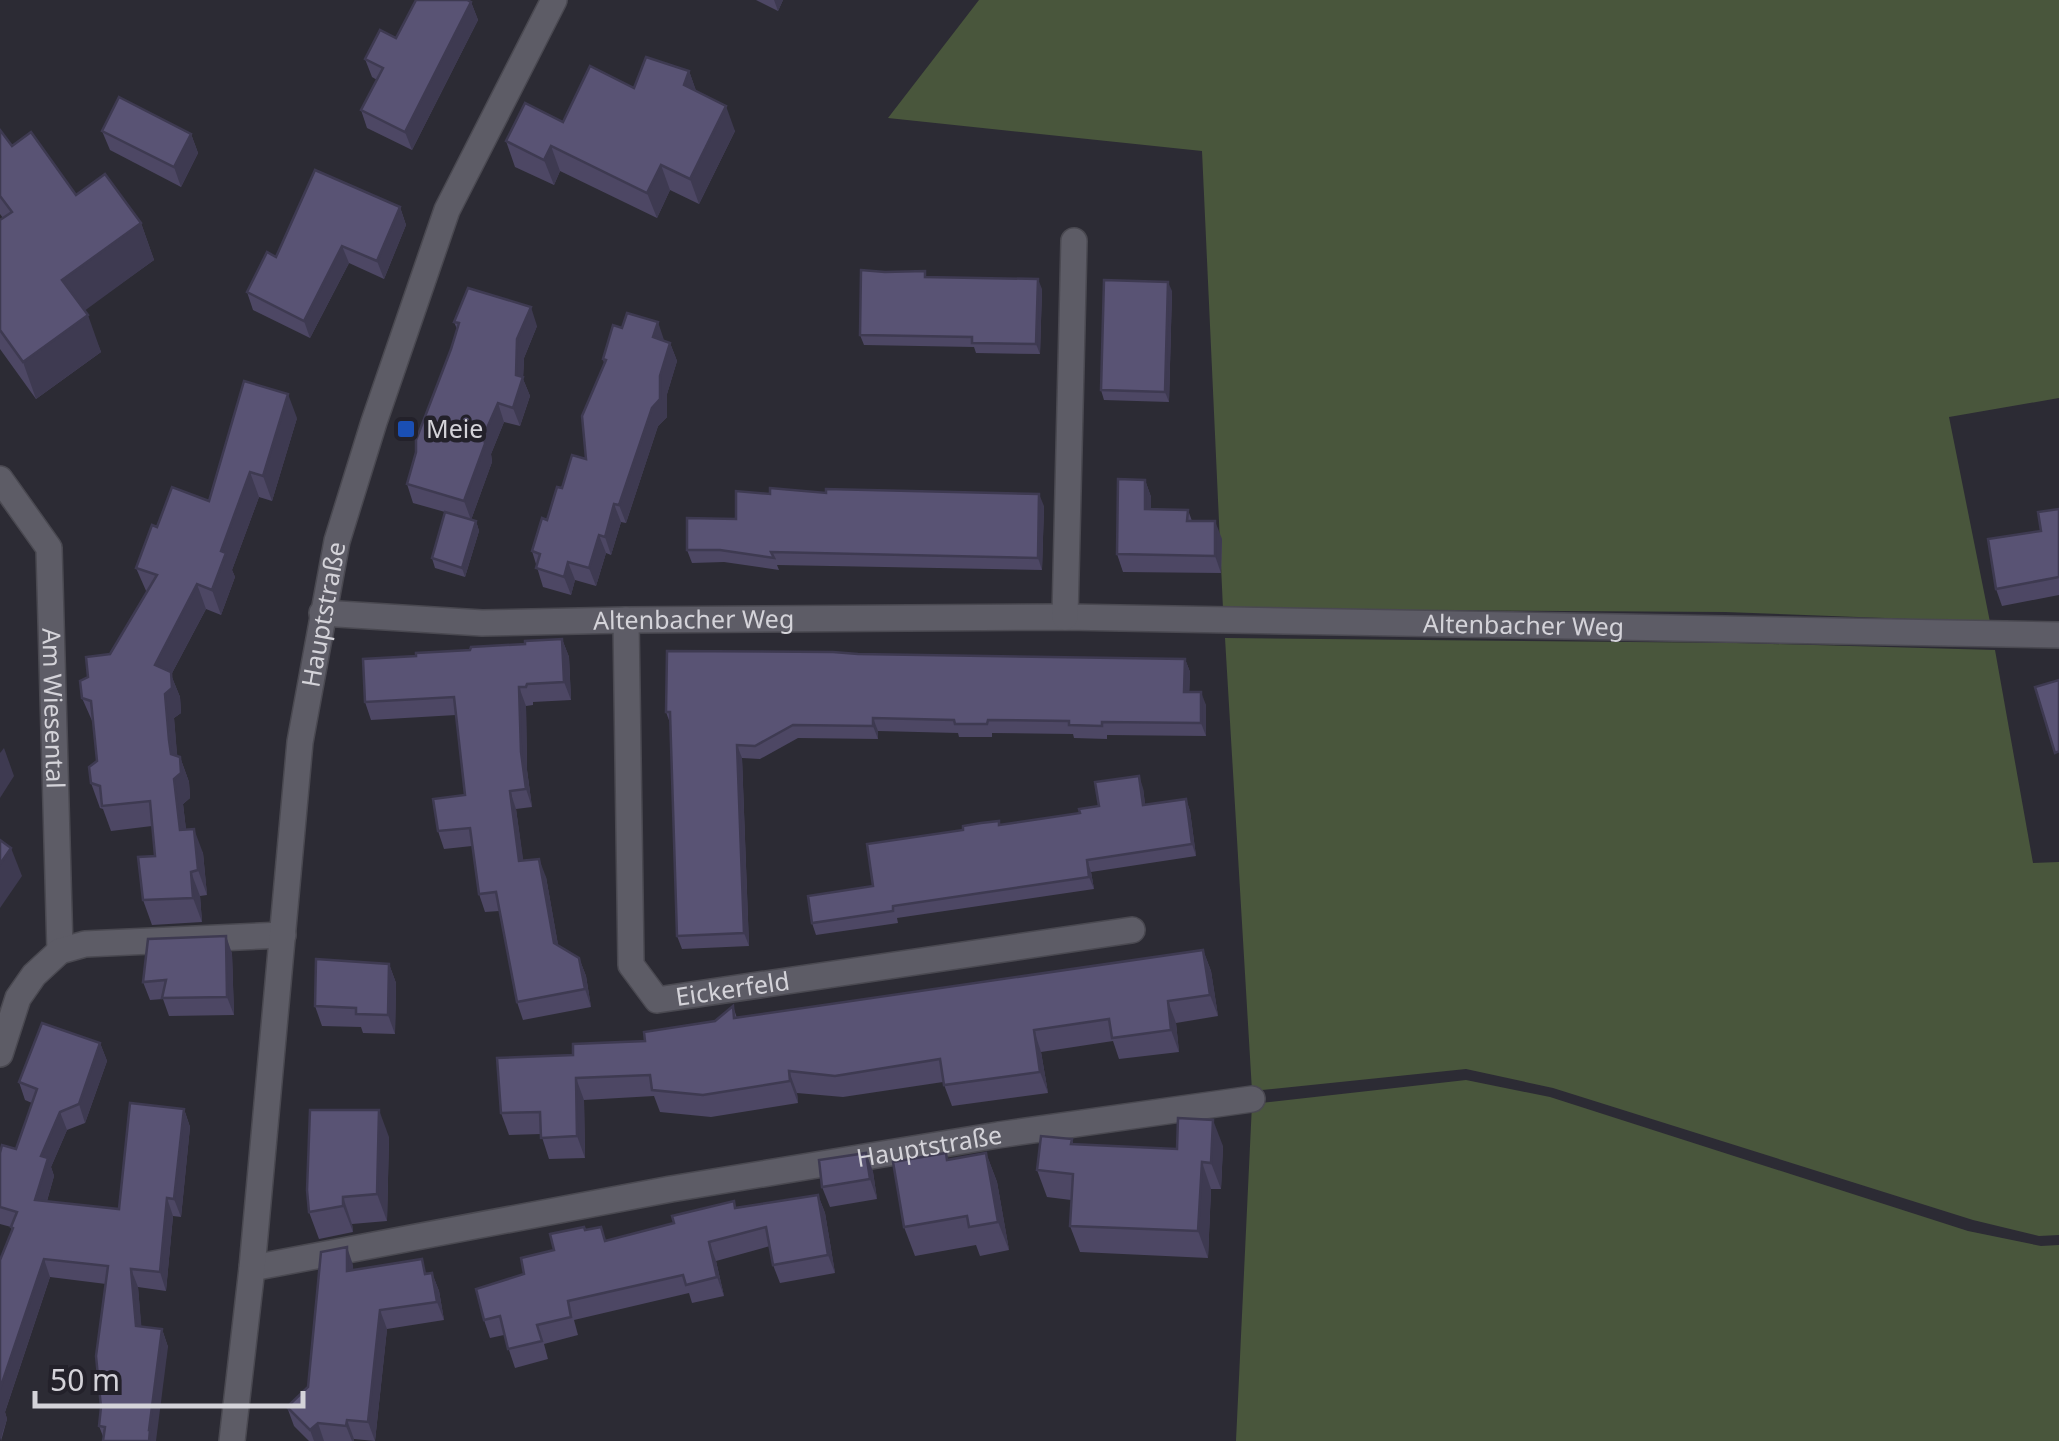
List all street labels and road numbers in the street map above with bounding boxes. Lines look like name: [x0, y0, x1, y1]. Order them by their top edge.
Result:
street label: Hauptstraße: [292, 539, 353, 690]
street label: Altenbacher Weg: [593, 601, 794, 637]
street label: Altenbacher Weg: [1423, 605, 1624, 643]
street label: Am Wiesental: [35, 627, 74, 789]
street label: Eickerfeld: [673, 963, 792, 1013]
street label: Hauptstraße: [854, 1117, 1004, 1174]

